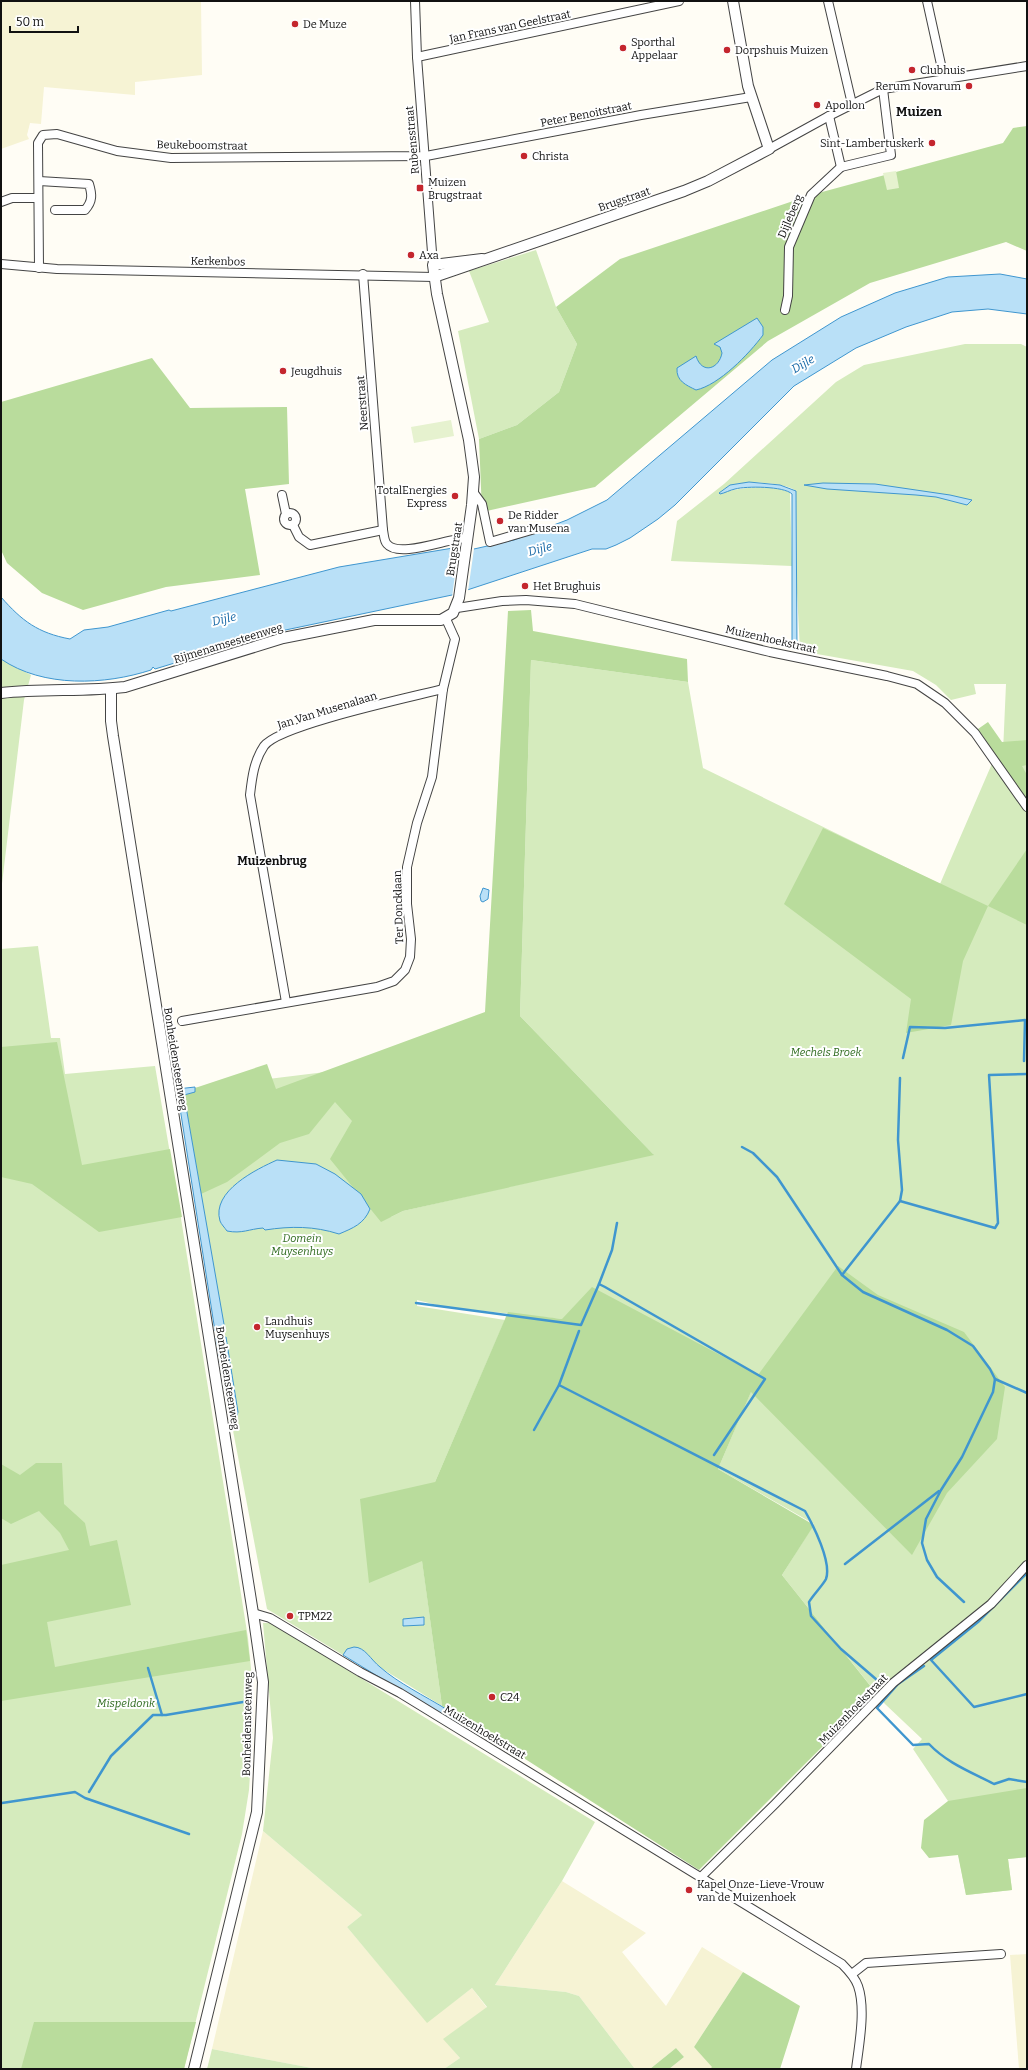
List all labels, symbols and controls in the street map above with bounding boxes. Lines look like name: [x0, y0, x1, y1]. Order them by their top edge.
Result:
street label: Jan Frans van Geelstraat: [447, 7, 572, 46]
scale bar: [10, 8, 78, 34]
text: 50 m: [16, 15, 45, 29]
place label: De Muze: [303, 18, 347, 31]
marker: De Muze: [290, 19, 300, 29]
place label: Sporthal Appelaar: [631, 36, 678, 62]
marker: Sporthal Appelaar: [618, 43, 628, 53]
place label: Dorpshuis Muizen: [735, 44, 828, 57]
marker: Dorpshuis Muizen: [722, 45, 732, 55]
place label: Clubhuis: [920, 64, 965, 77]
marker: Clubhuis: [907, 65, 917, 75]
place label: Rerum Novarum: [875, 80, 961, 93]
marker: Rerum Novarum: [964, 81, 974, 91]
street label: Peter Benoitstraat: [539, 99, 633, 130]
place label: Apollon: [825, 99, 865, 112]
marker: Apollon: [812, 100, 822, 110]
district label: Muizen: [896, 104, 943, 119]
street label: Rubensstraat: [403, 105, 422, 175]
place label: Sint-Lambertuskerk: [820, 137, 925, 150]
street label: Beukeboomstraat: [156, 138, 248, 153]
marker: Sint-Lambertuskerk: [927, 138, 937, 148]
place label: Christa: [532, 150, 569, 163]
marker: Christa: [519, 151, 529, 161]
place label: Muizen Brugstraat: [428, 176, 482, 202]
marker: Muizen Brugstraat: [415, 183, 425, 193]
street label: Brugstraat: [596, 184, 652, 214]
street label: Dijleberg: [775, 192, 806, 240]
place label: Axa: [419, 249, 439, 262]
marker: Axa: [406, 250, 416, 260]
street label: Kerkenbos: [190, 255, 245, 268]
water label: Dijle: [789, 352, 817, 376]
place label: Jeugdhuis: [290, 365, 342, 378]
marker: Jeugdhuis: [278, 366, 288, 376]
street label: Neerstraat: [354, 375, 371, 431]
place label: TotalEnergies Express: [377, 484, 447, 510]
marker: TotalEnergies Express: [450, 491, 460, 501]
place label: De Ridder van Musena: [507, 509, 570, 535]
marker: De Ridder van Musena: [495, 516, 505, 526]
street label: Brugstraat: [444, 521, 465, 577]
water label: Dijle: [526, 539, 554, 559]
place label: Het Brughuis: [533, 580, 600, 593]
marker: Het Brughuis: [520, 581, 530, 591]
water label: Dijle: [211, 609, 237, 629]
street label: Rijmenamsesteenweg: [172, 621, 284, 666]
street label: Muizenhoekstraat: [724, 623, 818, 656]
street label: Jan Van Musenalaan: [275, 689, 378, 732]
district label: Muizenbrug: [237, 854, 307, 868]
street label: Ter Doncklaan: [391, 870, 406, 944]
street label: Bonheidensteenweg: [161, 1006, 190, 1112]
park label: Mechels Broek: [790, 1046, 863, 1059]
park label: Domein Muysenhuys: [271, 1232, 333, 1258]
place label: Landhuis Muysenhuys: [265, 1315, 330, 1341]
marker: Landhuis Muysenhuys: [252, 1322, 262, 1332]
street label: Bonheidensteenweg: [213, 1325, 242, 1431]
place label: TPM22: [298, 1610, 332, 1623]
marker: TPM22: [285, 1611, 295, 1621]
street label: Muizenhoekstraat: [816, 1671, 890, 1747]
street label: Bonheidensteenweg: [240, 1672, 255, 1776]
place label: C24: [500, 1691, 520, 1704]
marker: C24: [487, 1692, 497, 1702]
park label: Mispeldonk: [97, 1697, 156, 1710]
street label: Muizenhoekstraat: [442, 1703, 528, 1762]
place label: Kapel Onze-Lieve-Vrouw van de Muizenhoek: [696, 1878, 824, 1904]
marker: Kapel Onze-Lieve-Vrouw van de Muizenhoek: [684, 1885, 694, 1895]

